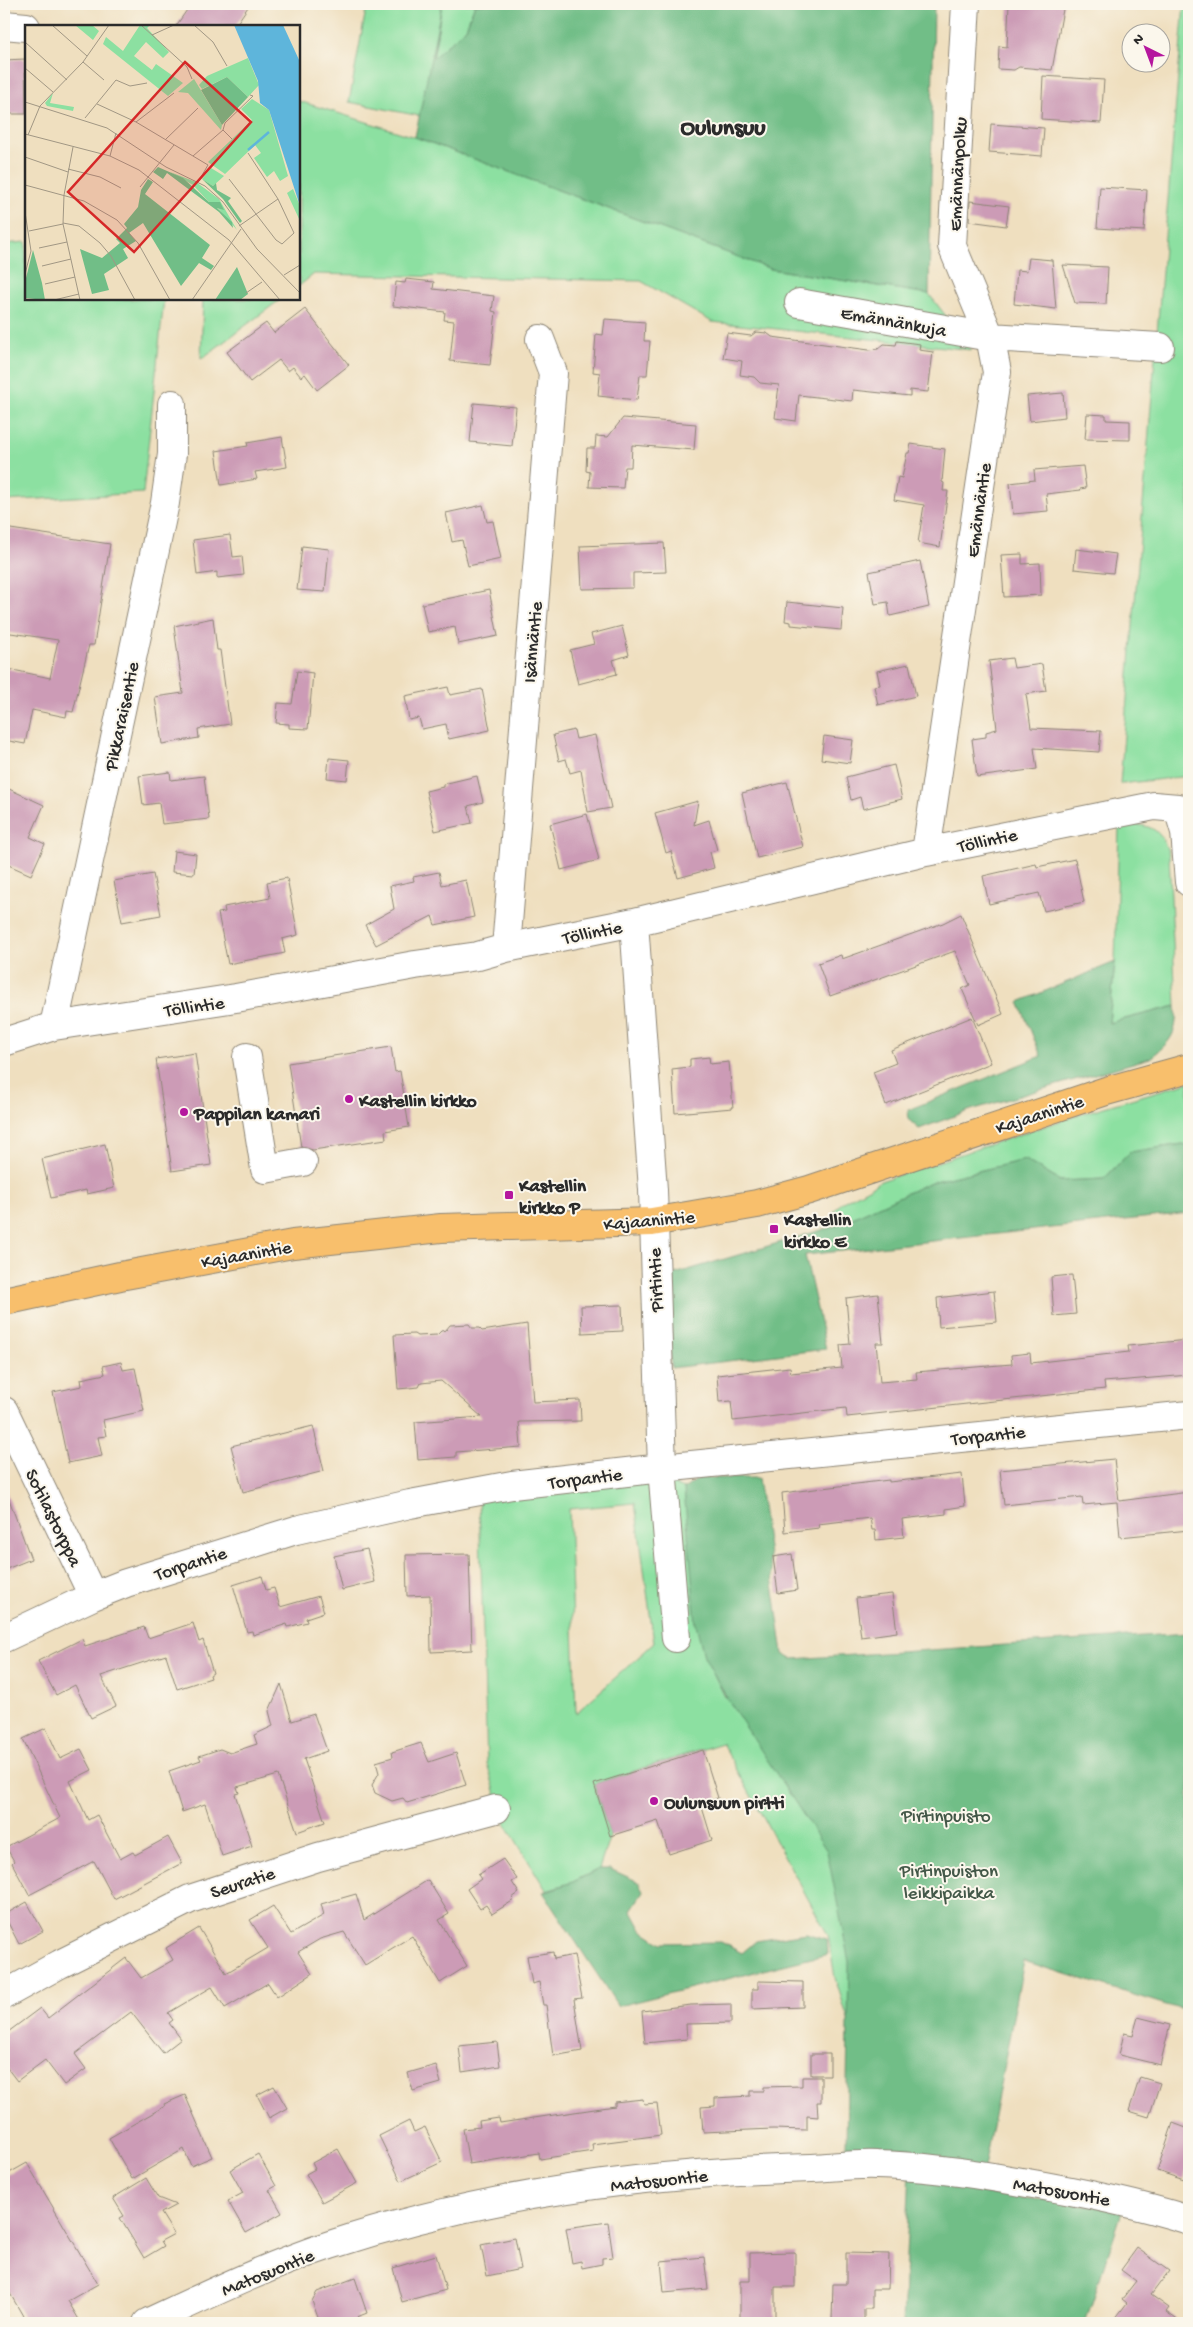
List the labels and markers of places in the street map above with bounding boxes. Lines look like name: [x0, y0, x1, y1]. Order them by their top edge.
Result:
place label: Kastellin kirkko: [358, 1091, 477, 1114]
marker: Kastellin kirkko: [343, 1093, 355, 1105]
place label: Pappilan kamari: [193, 1104, 320, 1127]
marker: Pappilan kamari: [178, 1106, 190, 1118]
place label: Kastellin kirkko P: [518, 1176, 587, 1221]
marker: Kastellin kirkko P: [503, 1189, 515, 1201]
place label: Kastellin kirkko E: [783, 1210, 852, 1255]
marker: Kastellin kirkko E: [768, 1223, 780, 1235]
place label: Oulunsuun pirtti: [664, 1793, 785, 1816]
marker: Oulunsuun pirtti: [648, 1795, 660, 1807]

